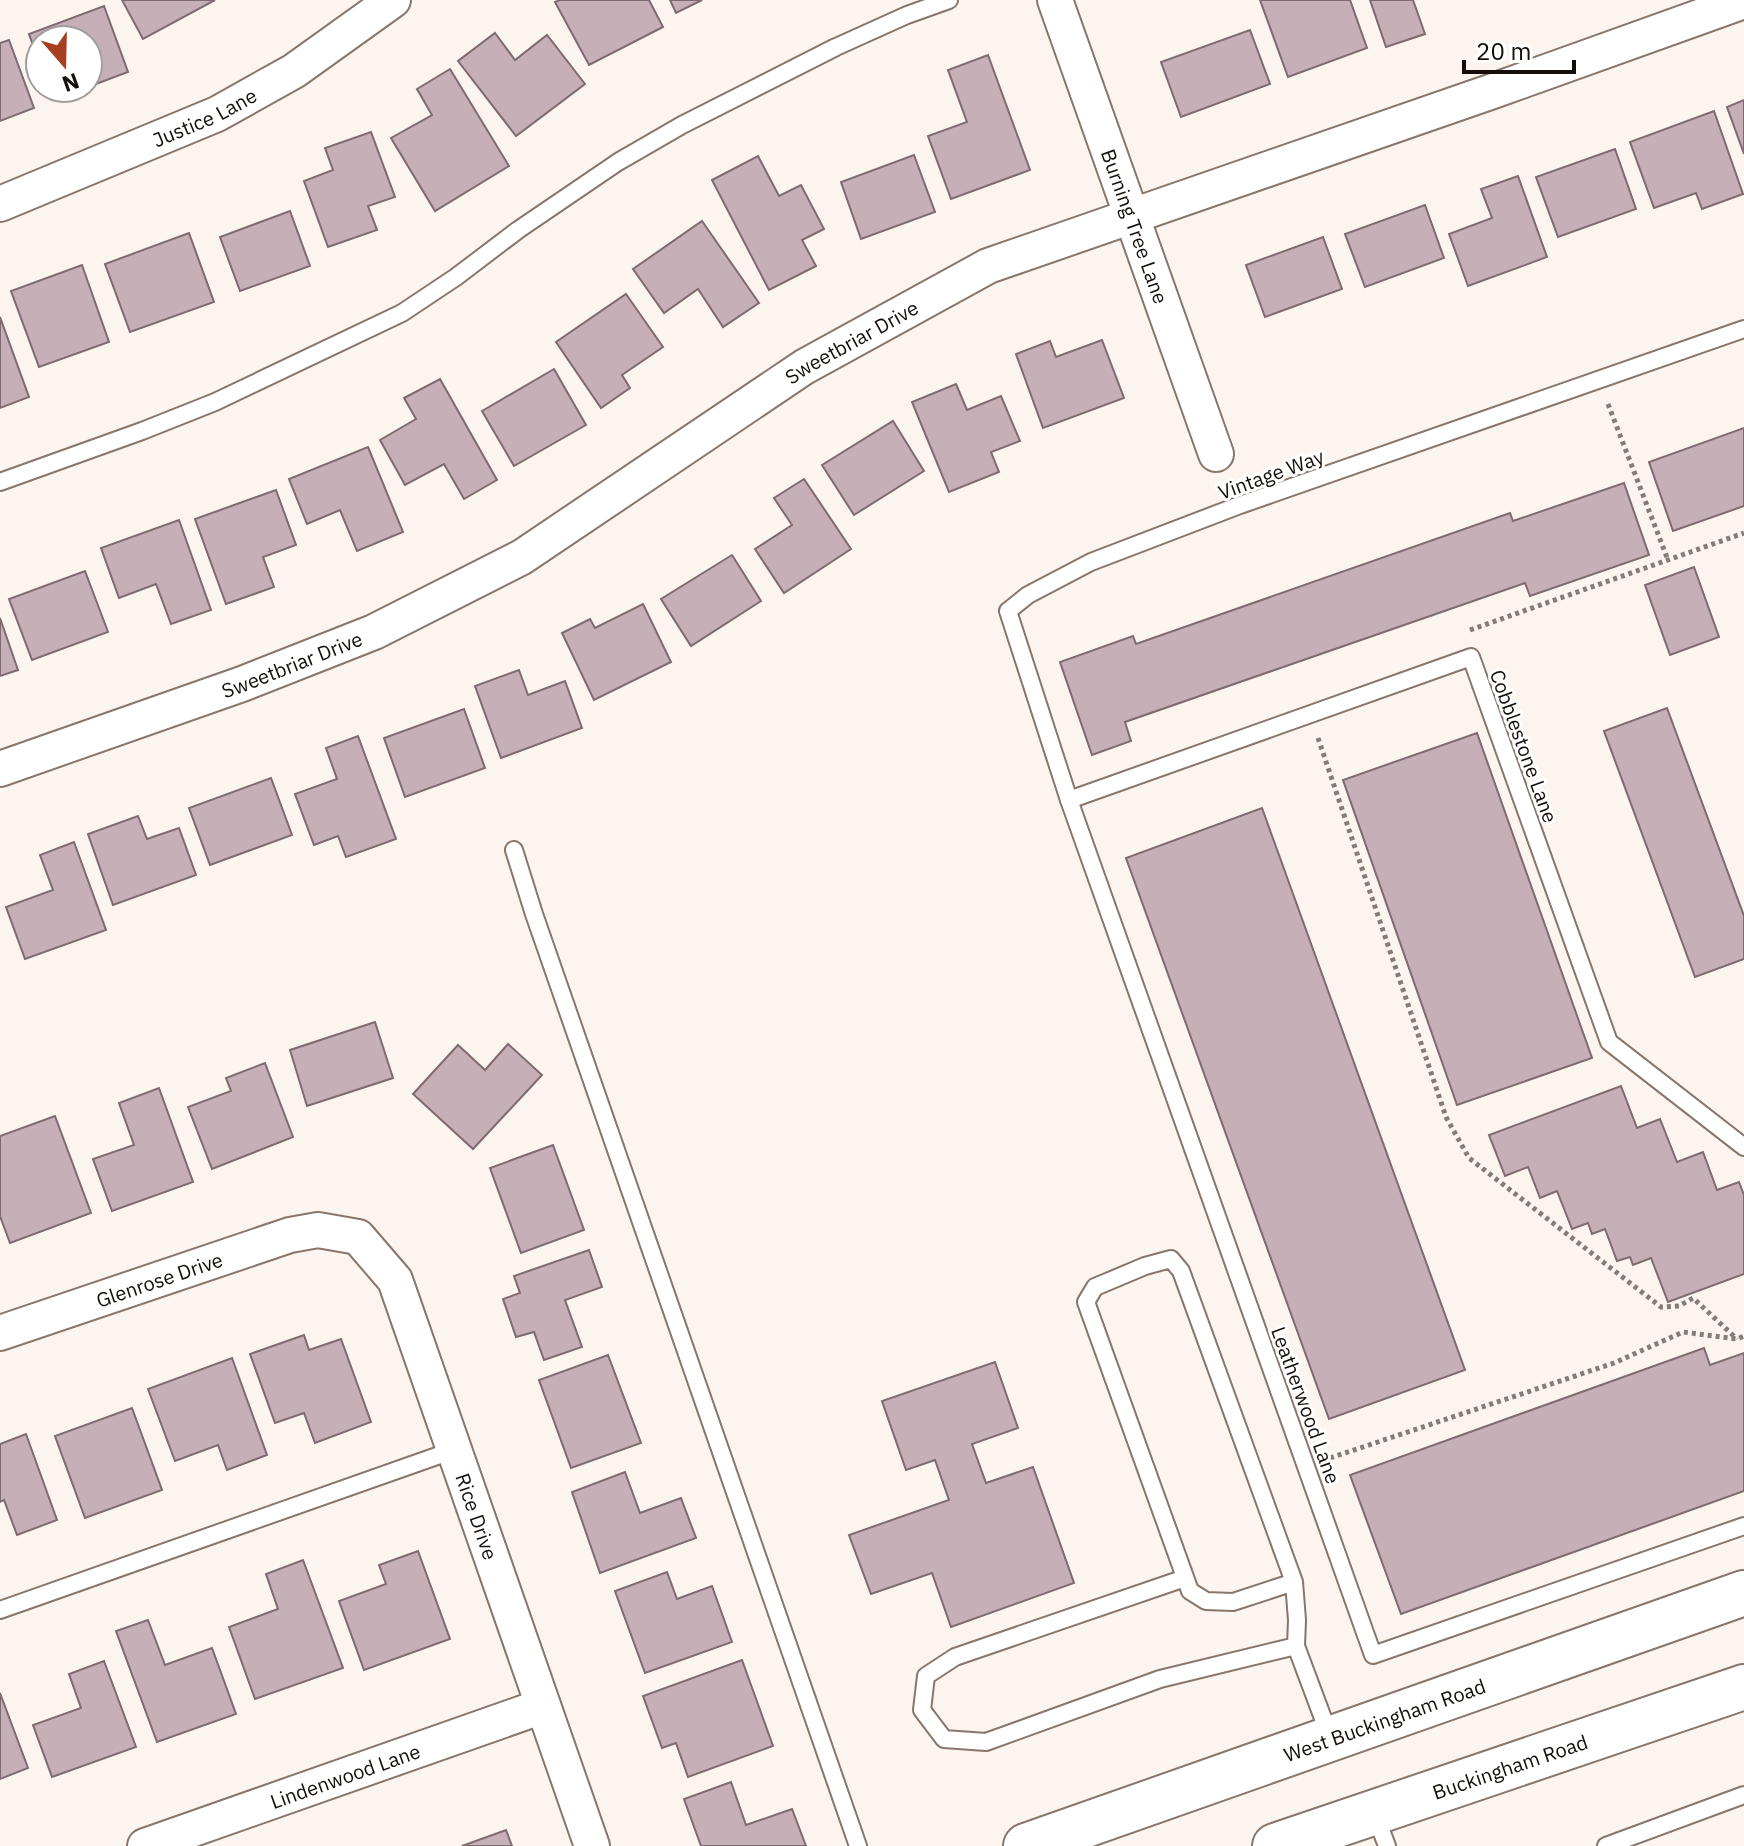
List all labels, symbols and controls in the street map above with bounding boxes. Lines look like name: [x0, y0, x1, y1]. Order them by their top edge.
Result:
north arrow: [24, 24, 104, 104]
scale bar: [1464, 24, 1574, 74]
text: 20 m: [1476, 35, 1531, 67]
text: N: [59, 67, 83, 100]
street label: Justice Lane: [148, 81, 261, 153]
street label: Burning Tree Lane: [1095, 145, 1175, 307]
street label: Sweetbriar Drive: [779, 293, 923, 390]
street label: Vintage Way: [1214, 442, 1328, 506]
street label: Sweetbriar Drive: [218, 625, 366, 704]
street label: Cobblestone Lane: [1484, 666, 1564, 826]
street label: Glenrose Drive: [92, 1245, 226, 1313]
street label: Leatherwood Lane: [1265, 1323, 1347, 1487]
street label: Rice Drive: [450, 1469, 505, 1563]
street label: West Buckingham Road: [1280, 1672, 1489, 1768]
street label: Buckingham Road: [1429, 1728, 1591, 1805]
street label: Lindenwood Lane: [266, 1737, 424, 1814]

